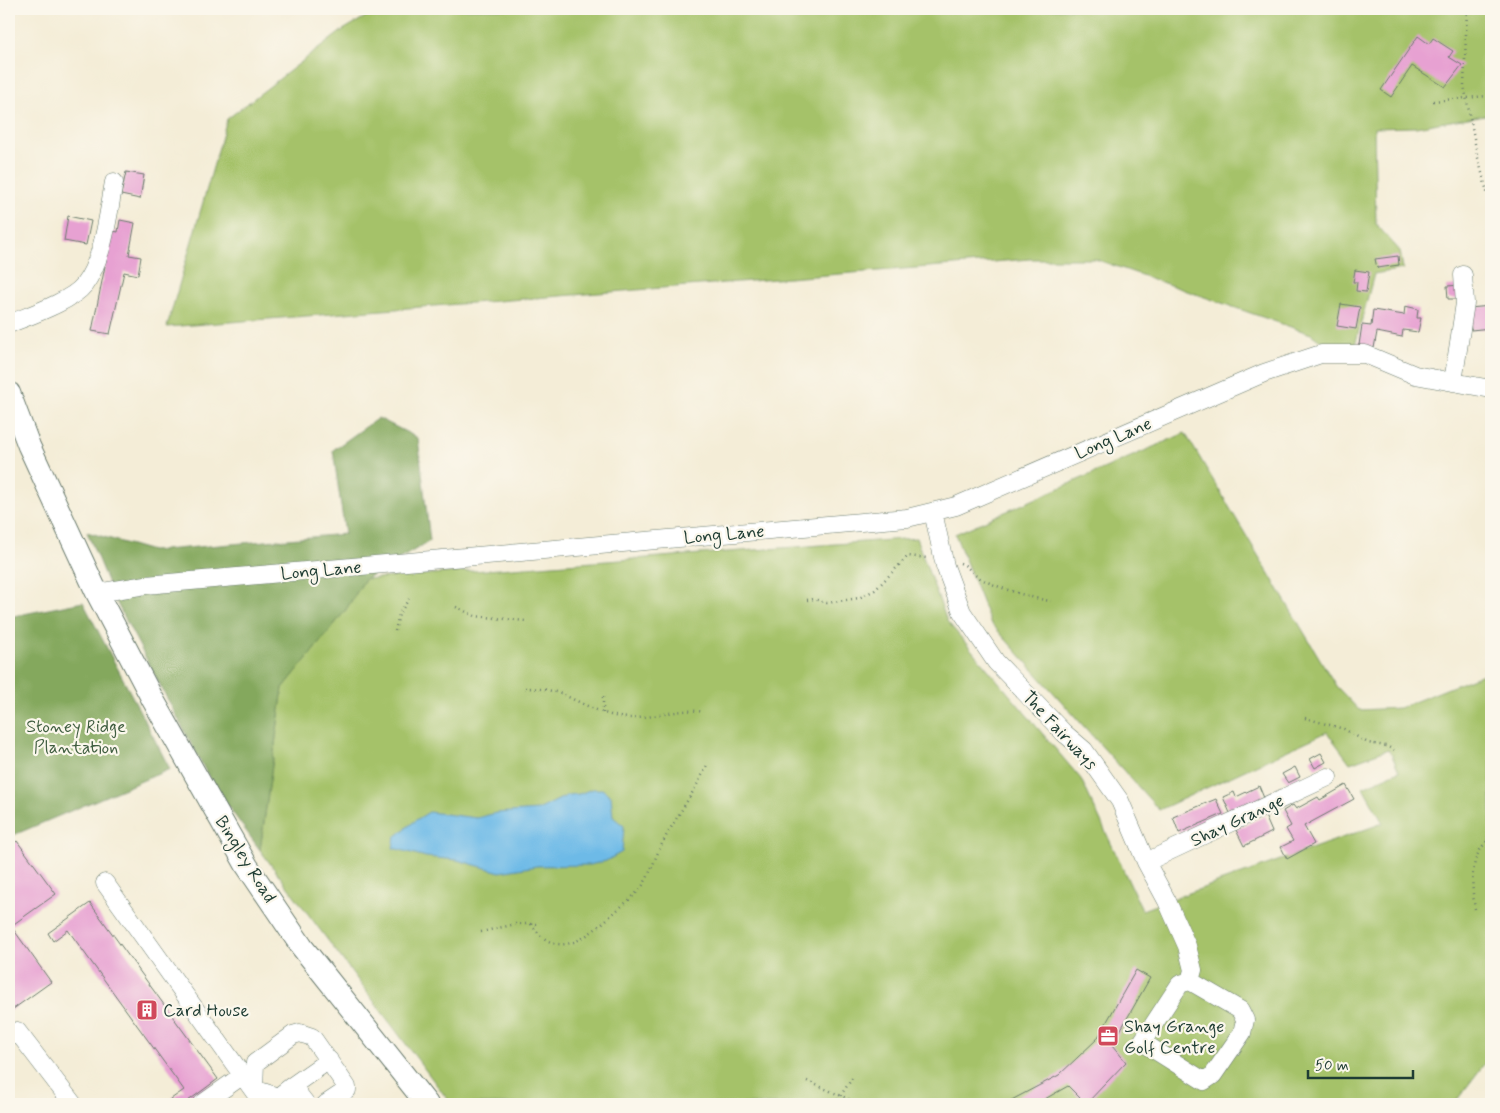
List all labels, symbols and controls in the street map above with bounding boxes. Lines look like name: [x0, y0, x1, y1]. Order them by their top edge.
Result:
street label: Long Lane: [1071, 412, 1156, 467]
street label: Long Lane: [683, 520, 766, 551]
street label: Long Lane: [280, 556, 363, 587]
street label: The Fairways: [1016, 686, 1102, 776]
park label: Stoney Ridge Plantation: [26, 715, 126, 760]
street label: Shay Grange: [1187, 789, 1288, 853]
street label: Bingley Road: [208, 811, 281, 908]
building icon: Card House: [135, 998, 159, 1022]
place label: Card House: [163, 999, 249, 1023]
place label: Shay Grange Golf Centre: [1124, 1015, 1224, 1060]
office icon: Shay Grange Golf Centre: [1096, 1024, 1120, 1048]
scale bar: [1308, 1048, 1412, 1080]
text: 50 m: [1315, 1056, 1349, 1076]

